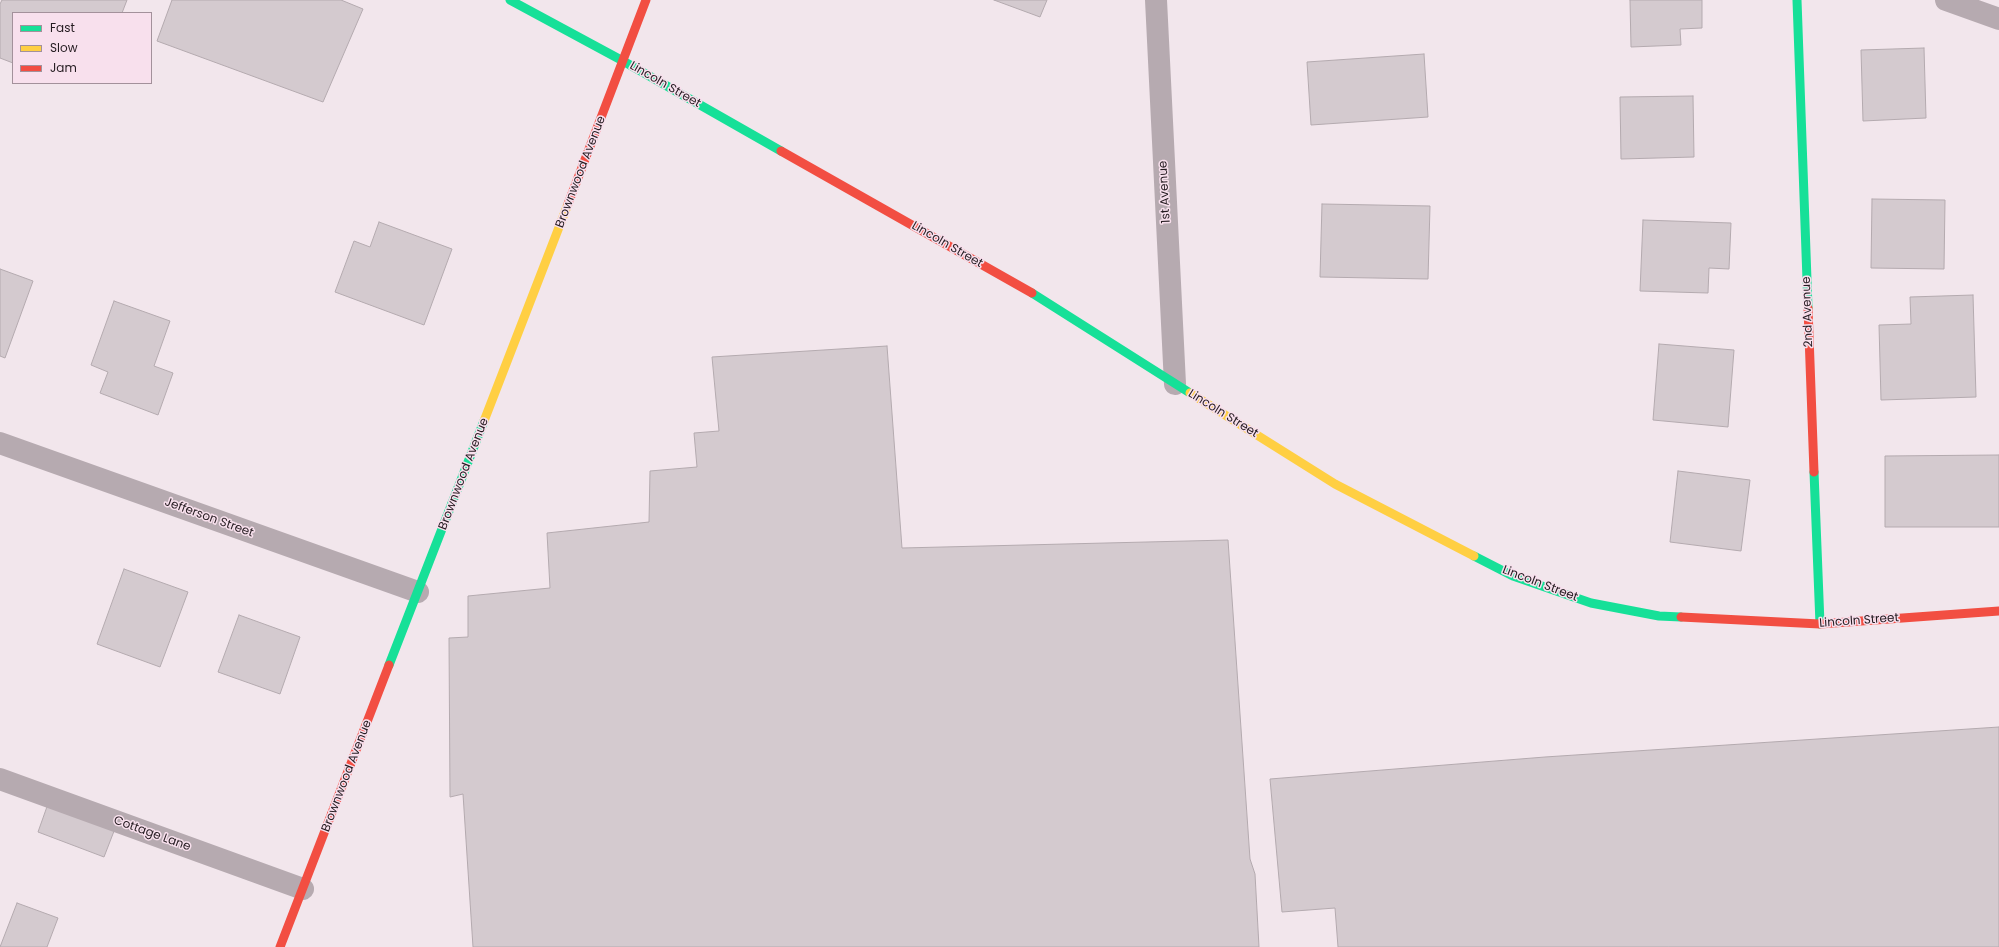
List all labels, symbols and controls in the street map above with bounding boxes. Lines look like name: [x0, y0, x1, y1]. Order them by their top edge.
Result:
legend: [12, 12, 152, 84]
text: Fast: [50, 19, 75, 36]
text: Slow: [50, 39, 78, 56]
text: Jam: [50, 59, 77, 76]
street label: Lincoln Street: [627, 59, 703, 111]
street label: Brownwood Avenue: [553, 114, 609, 230]
street label: 1st Avenue: [1156, 160, 1174, 224]
street label: Lincoln Street: [909, 219, 985, 271]
street label: 2nd Avenue: [1800, 276, 1816, 348]
street label: Lincoln Street: [1185, 387, 1261, 441]
street label: Brownwood Avenue: [436, 416, 492, 532]
street label: Jefferson Street: [163, 495, 255, 541]
street label: Lincoln Street: [1500, 563, 1580, 605]
street label: Lincoln Street: [1819, 611, 1899, 631]
street label: Brownwood Avenue: [319, 718, 375, 834]
street label: Cottage Lane: [111, 813, 193, 855]

